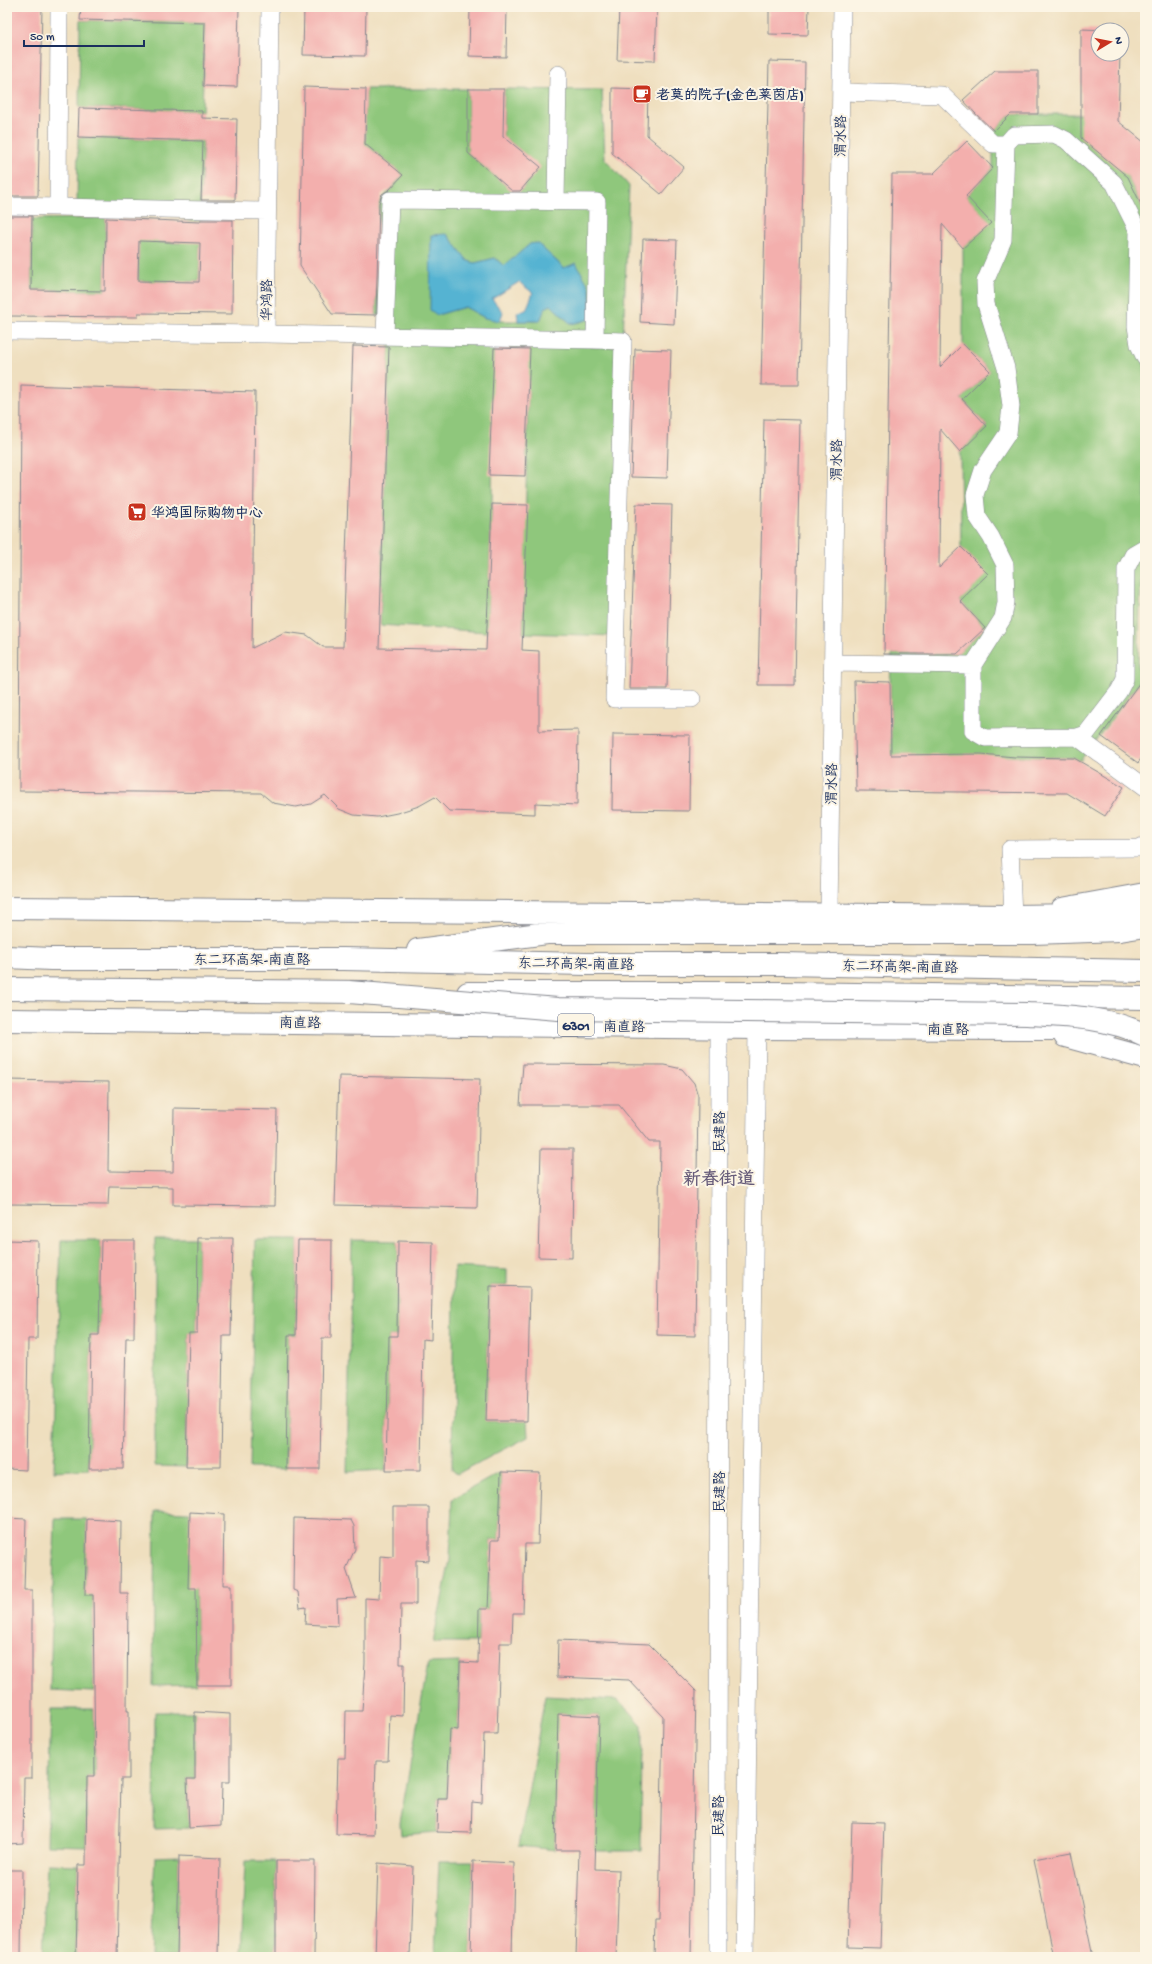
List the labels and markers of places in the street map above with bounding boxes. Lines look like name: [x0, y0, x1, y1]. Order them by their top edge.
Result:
cafe icon: 老莫的院子(金色莱茵店): [631, 83, 653, 105]
place label: 老莫的院子(金色莱茵店): [656, 87, 804, 105]
supermarket icon: 华鸿国际购物中心: [126, 501, 148, 523]
place label: 华鸿国际购物中心: [151, 505, 263, 523]

